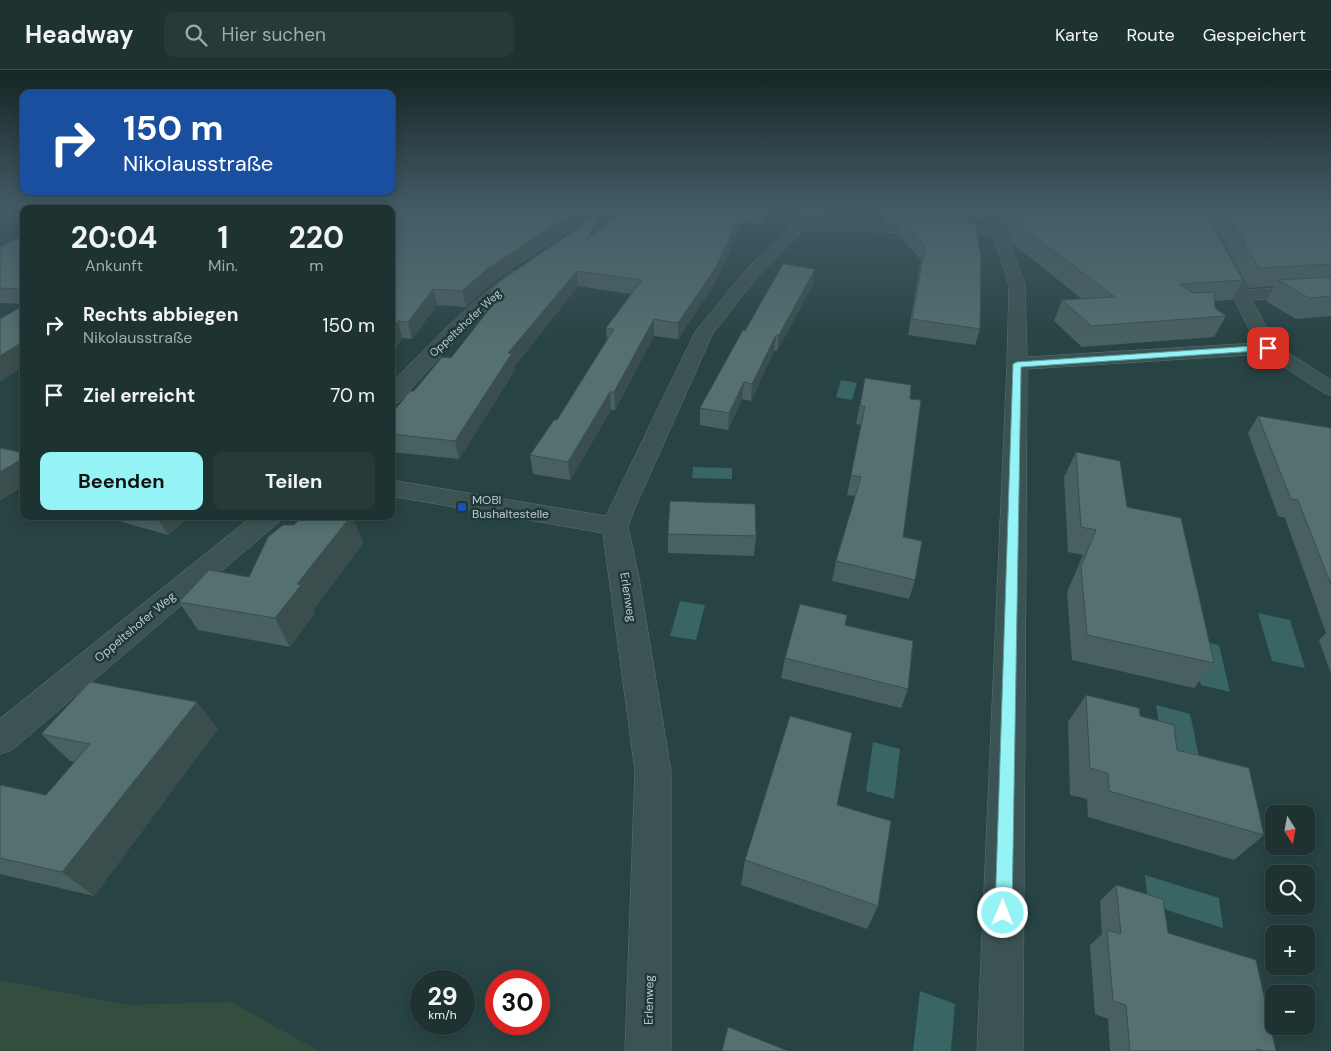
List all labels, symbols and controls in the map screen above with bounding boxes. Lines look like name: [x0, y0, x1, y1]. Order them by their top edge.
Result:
search box: [164, 12, 514, 57]
text: Headway: [25, 19, 134, 50]
icon: search: [182, 21, 210, 49]
text: Hier suchen: [222, 22, 326, 47]
text: Karte: [1055, 23, 1099, 47]
text: Route: [1127, 23, 1175, 47]
text: Gespeichert: [1203, 23, 1306, 47]
text: 150 m: [123, 105, 223, 151]
icon: right: [40, 110, 105, 175]
text: Nikolausstraße: [123, 149, 273, 178]
text: 20:04: [71, 218, 157, 257]
text: 1: [217, 218, 228, 257]
text: 220: [289, 218, 344, 257]
text: Ankunft: [85, 255, 143, 276]
text: Min.: [208, 255, 238, 276]
text: m: [309, 255, 323, 276]
street label: Oppeltshofer Weg: [426, 286, 504, 360]
text: Rechts abbiegen: [83, 302, 238, 327]
icon: right: [40, 311, 68, 339]
text: 150 m: [323, 313, 375, 338]
text: Nikolausstraße: [83, 327, 192, 348]
pin: [1247, 327, 1289, 369]
icon: arrive: [1254, 334, 1282, 362]
icon: arrive: [40, 381, 68, 409]
text: Ziel erreicht: [83, 383, 195, 408]
text: 70 m: [330, 383, 375, 408]
button: Beenden: [40, 452, 203, 510]
button: Teilen: [213, 452, 375, 510]
place label: MOBI Bushaltestelle: [472, 492, 549, 522]
marker: MOBI Bushaltestelle: [456, 501, 468, 513]
street label: Erlenweg: [616, 571, 640, 623]
street label: Oppeltshofer Weg: [91, 588, 179, 666]
north arrow: [1265, 805, 1315, 855]
map controls: [1265, 805, 1315, 1035]
button: search: [1265, 865, 1315, 915]
position arrow: [976, 886, 1028, 938]
button: +: [1265, 925, 1315, 975]
speed limit sign: 30: [485, 970, 550, 1035]
street label: Erlenweg: [641, 975, 657, 1025]
text: 29: [427, 980, 458, 1013]
button: −: [1265, 985, 1315, 1035]
text: km/h: [428, 1007, 457, 1023]

